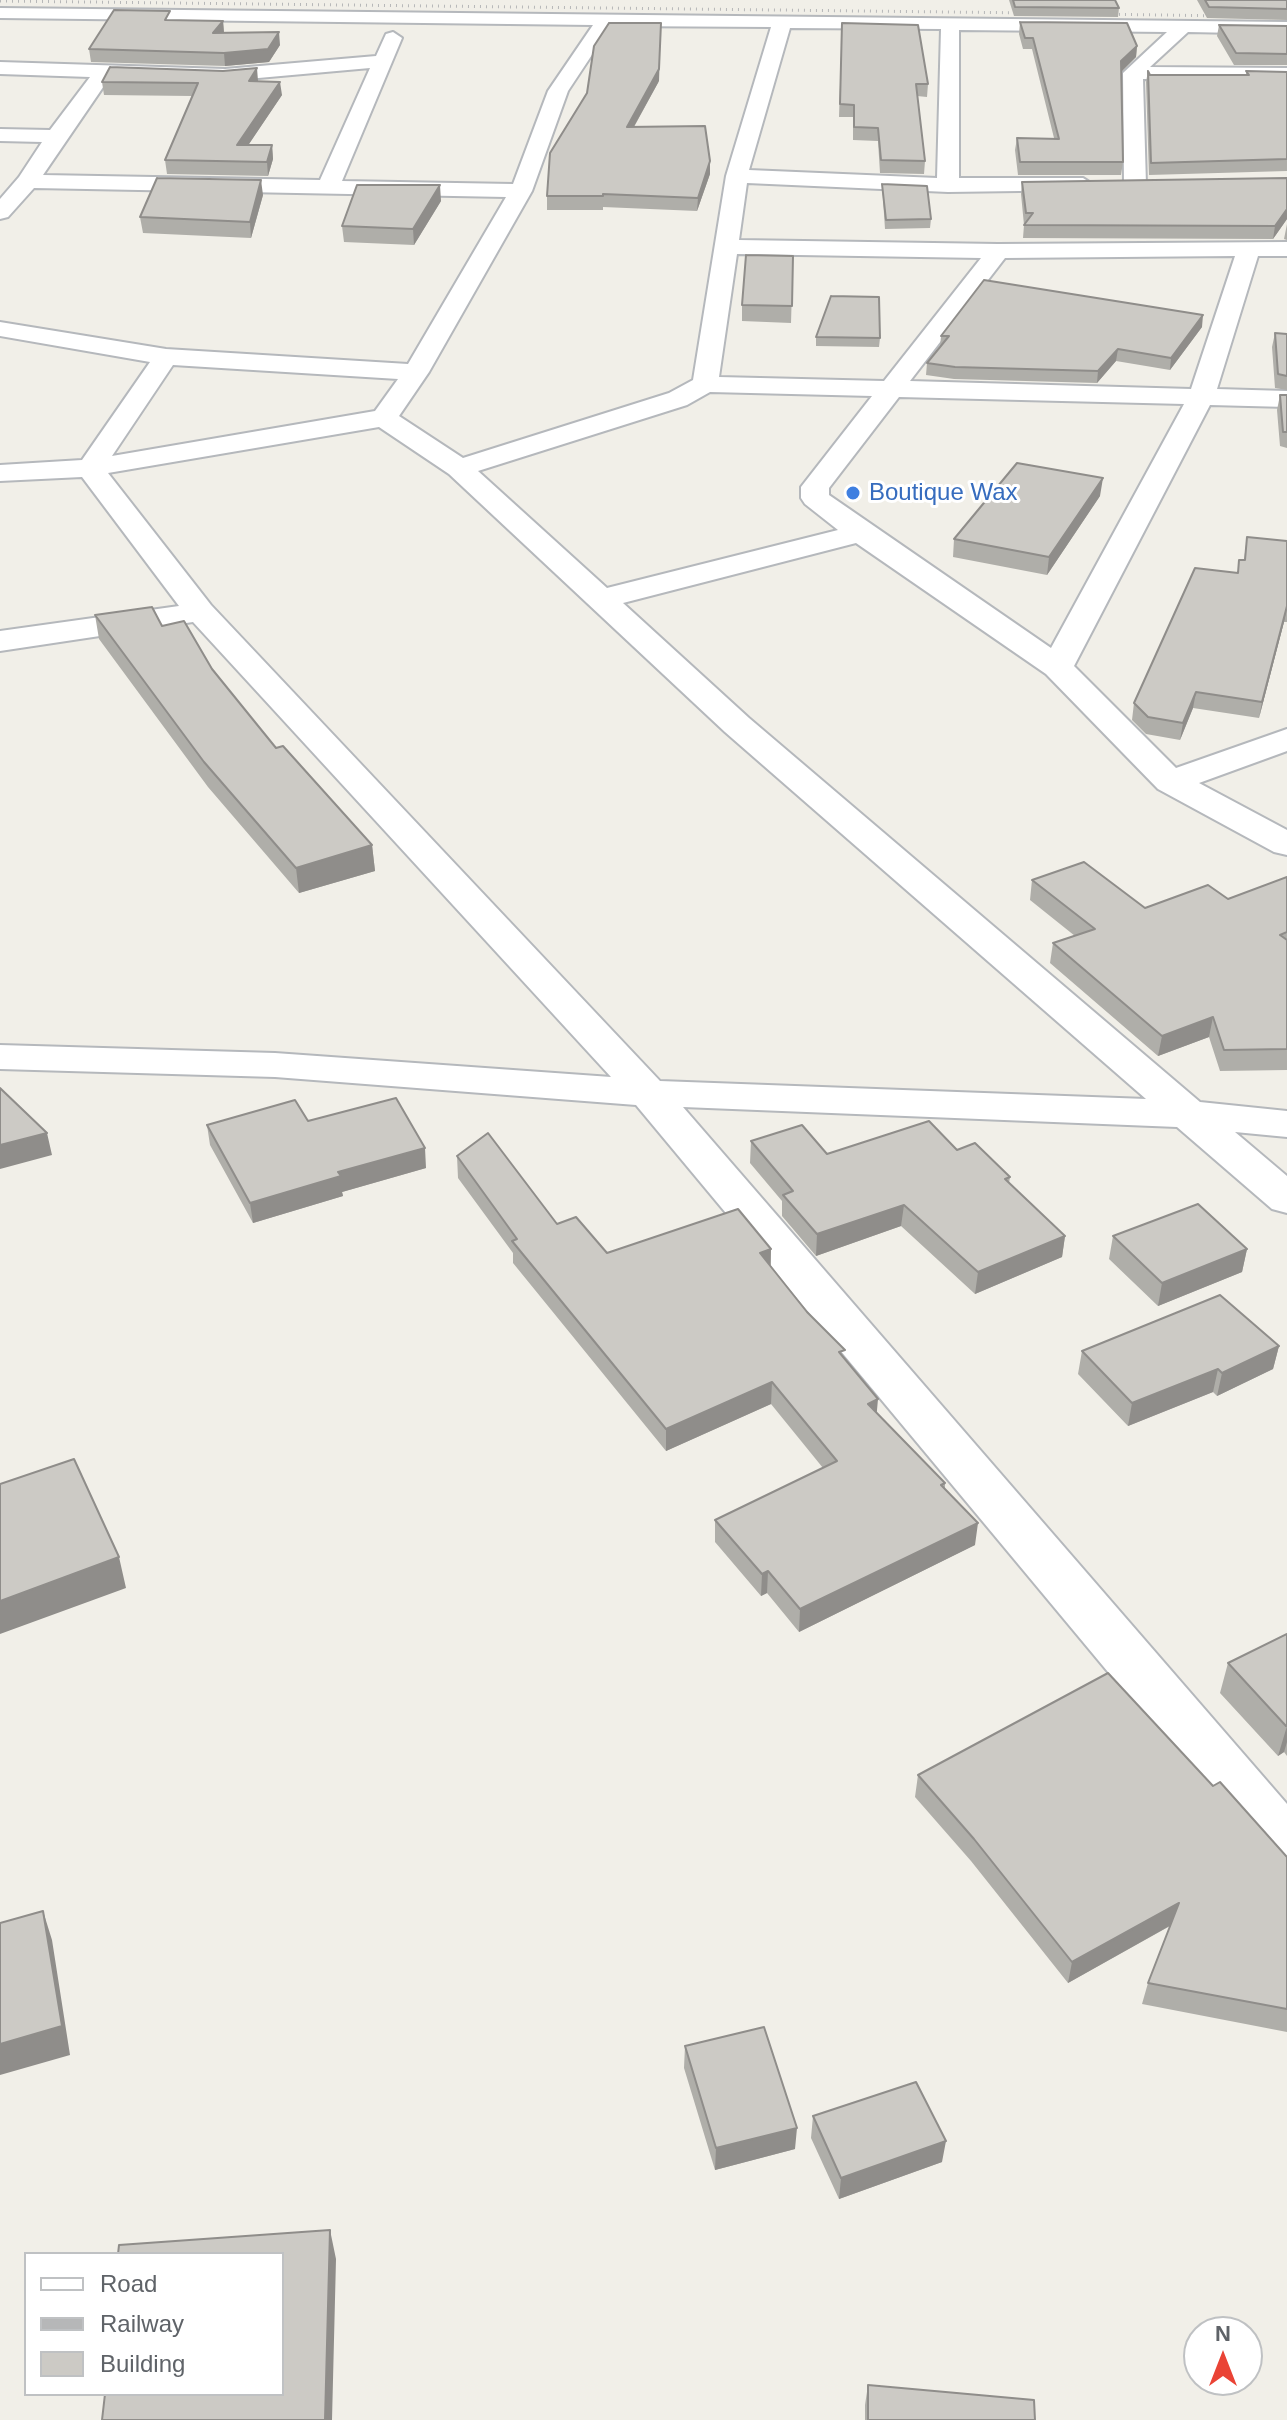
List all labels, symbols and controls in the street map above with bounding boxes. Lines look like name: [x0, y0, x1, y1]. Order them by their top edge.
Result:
place label: Boutique Wax: [869, 479, 1018, 507]
marker: Boutique Wax: [844, 484, 862, 502]
legend: [24, 2252, 284, 2396]
text: Road: [100, 2270, 157, 2297]
text: Railway: [100, 2310, 184, 2337]
north arrow: [1183, 2316, 1263, 2396]
text: N: [1215, 2321, 1231, 2346]
text: Building: [100, 2350, 185, 2377]

